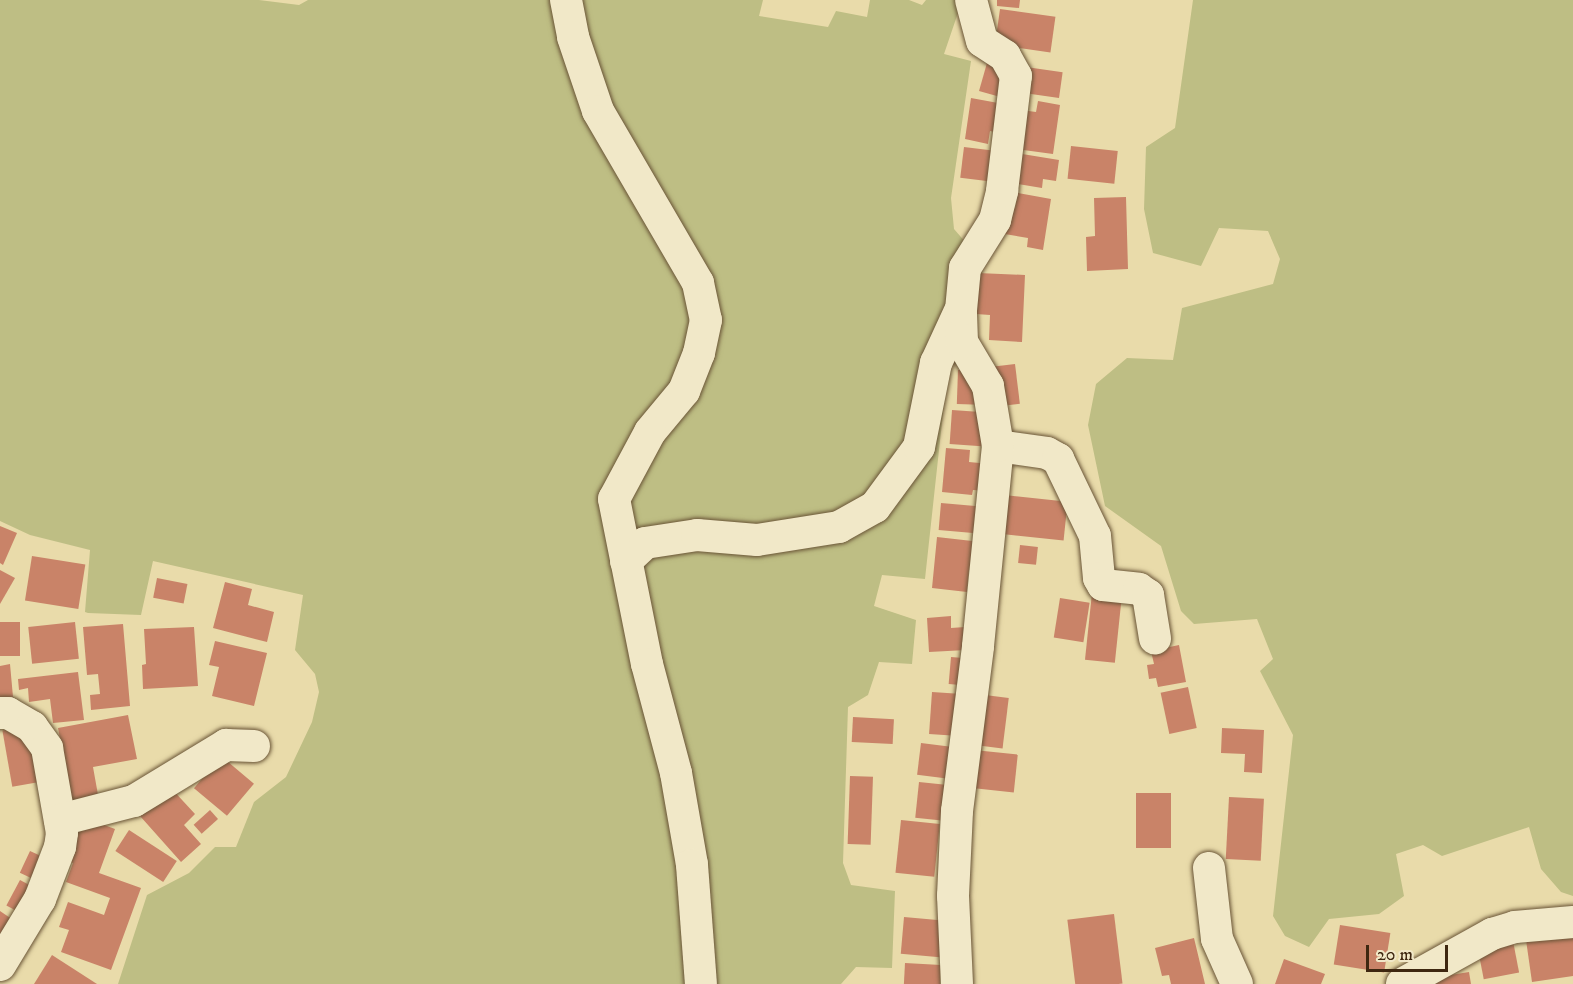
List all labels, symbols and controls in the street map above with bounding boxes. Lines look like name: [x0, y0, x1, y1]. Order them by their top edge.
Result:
scale bar: [1369, 933, 1452, 971]
text: 20 m: [1377, 944, 1413, 966]

